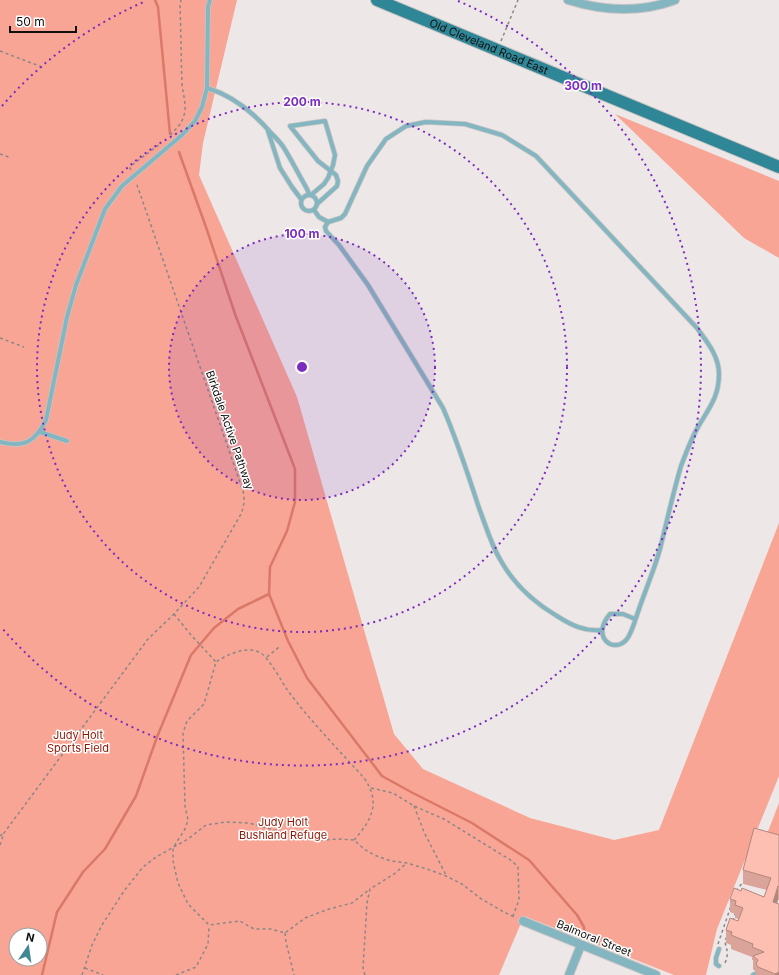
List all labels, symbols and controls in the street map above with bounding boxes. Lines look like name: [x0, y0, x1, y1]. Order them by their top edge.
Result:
scale bar: [10, 8, 76, 34]
text: 50 m: [16, 14, 45, 29]
street label: Old Cleveland Road East: [427, 16, 551, 77]
text: 300 m: [564, 78, 602, 93]
text: 200 m: [283, 94, 321, 109]
text: 100 m: [284, 226, 320, 241]
centre of rings: [295, 360, 309, 374]
street label: Birkdale Active Pathway: [203, 369, 257, 491]
park label: Judy Holt Sports Field: [47, 728, 109, 755]
park label: Judy Holt Bushland Refuge: [239, 815, 327, 842]
street label: Balmoral Street: [555, 917, 634, 960]
north arrow: [8, 927, 48, 967]
text: N: [25, 929, 36, 945]

